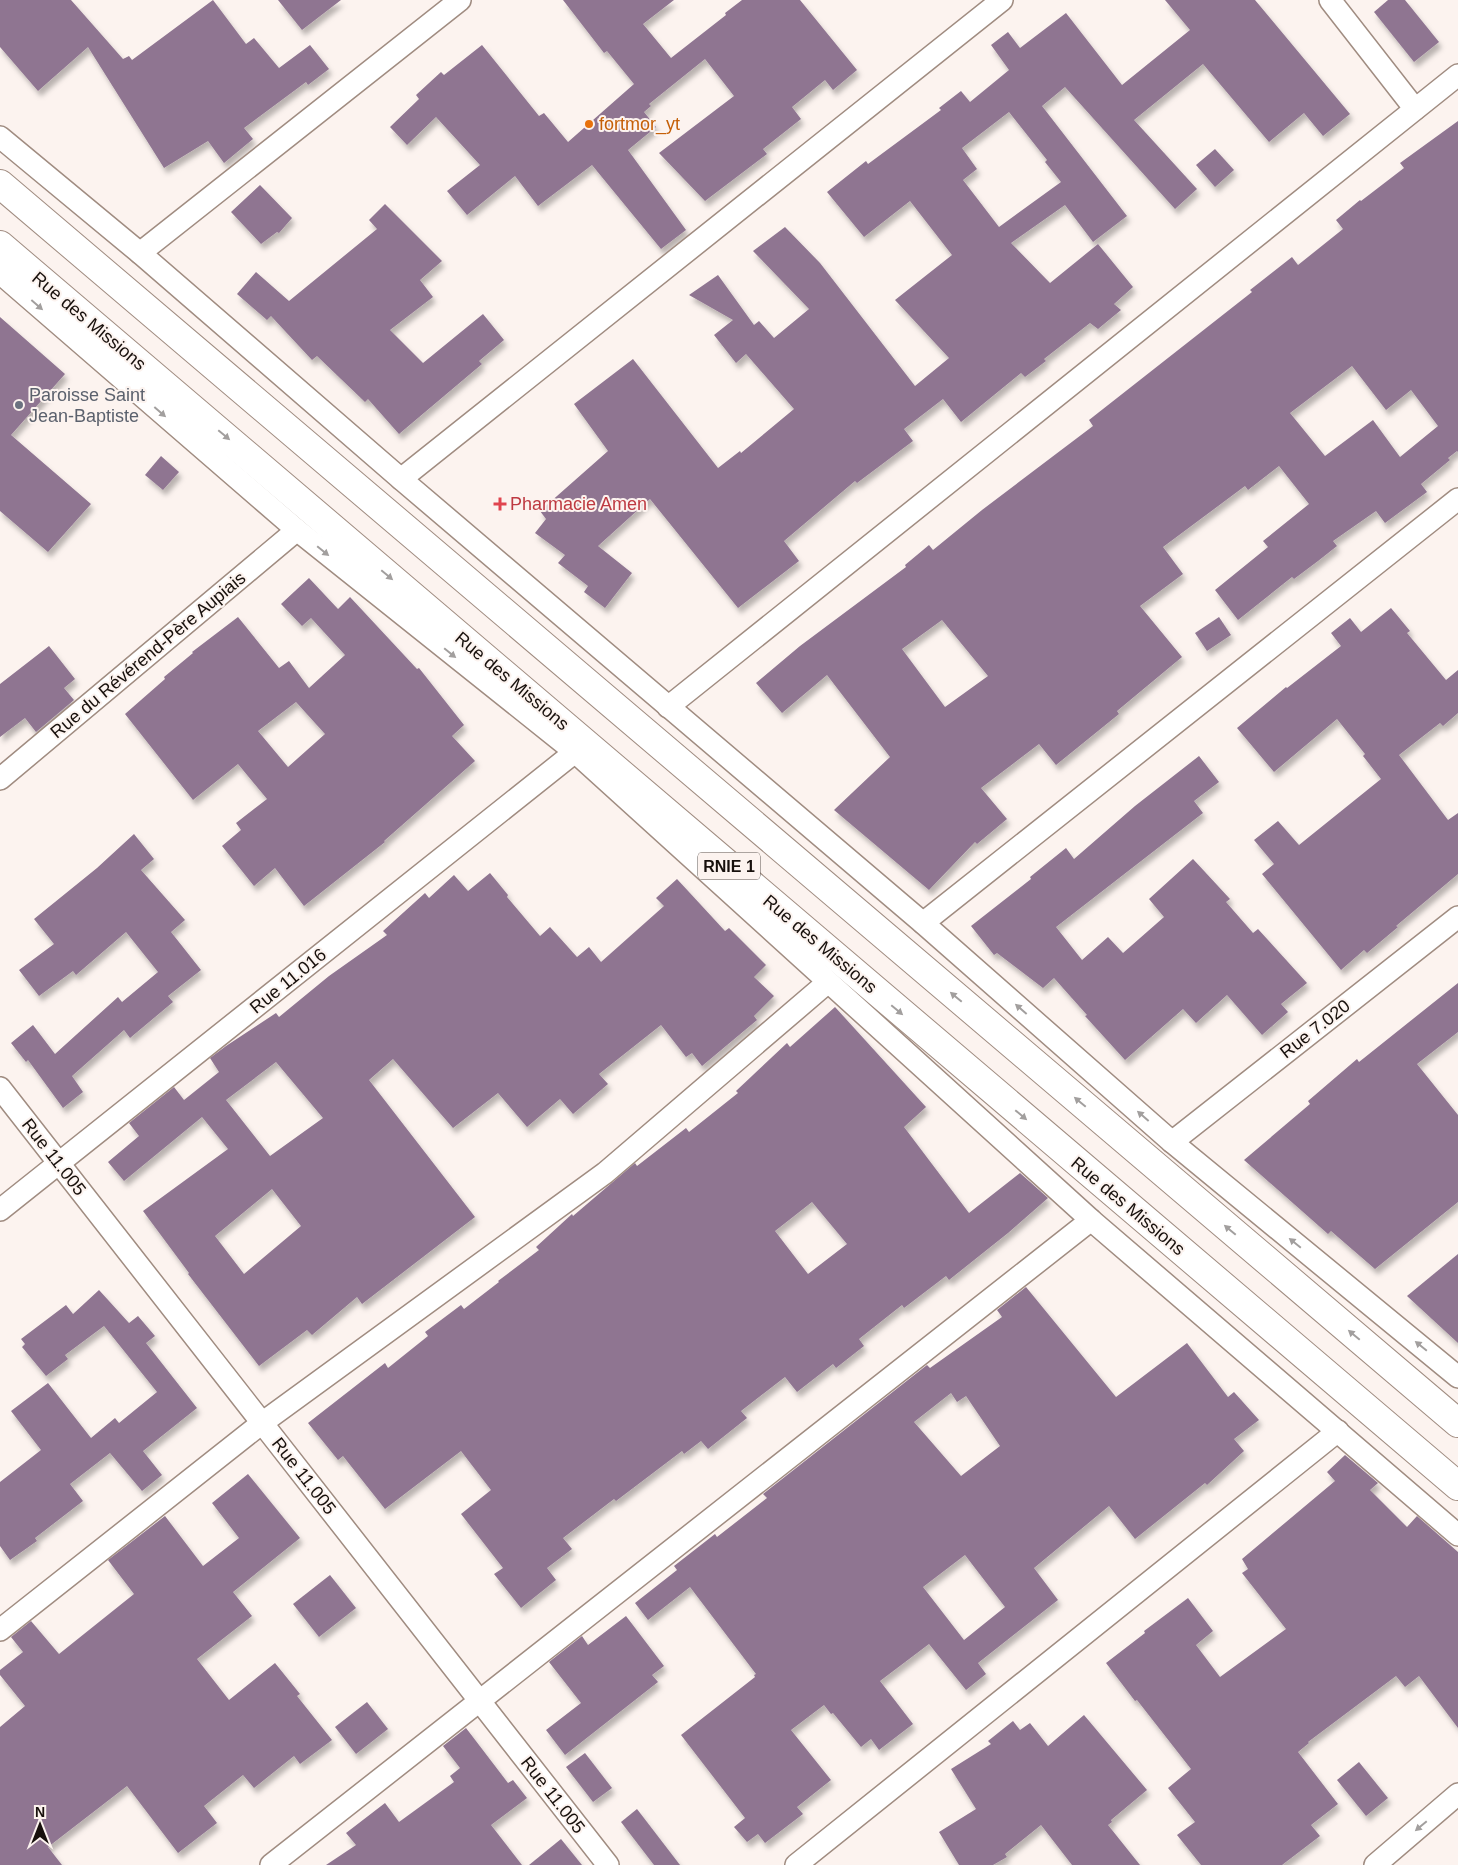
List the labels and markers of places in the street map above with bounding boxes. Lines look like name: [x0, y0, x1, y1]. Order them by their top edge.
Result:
place label: fortmor_yt: [599, 114, 680, 135]
marker: fortmor_yt: [583, 118, 595, 130]
place label: Paroisse Saint Jean-Baptiste: [29, 385, 145, 426]
marker: Paroisse Saint Jean-Baptiste: [13, 399, 25, 411]
place label: Pharmacie Amen: [510, 494, 647, 514]
marker: Pharmacie Amen: [494, 498, 506, 510]

